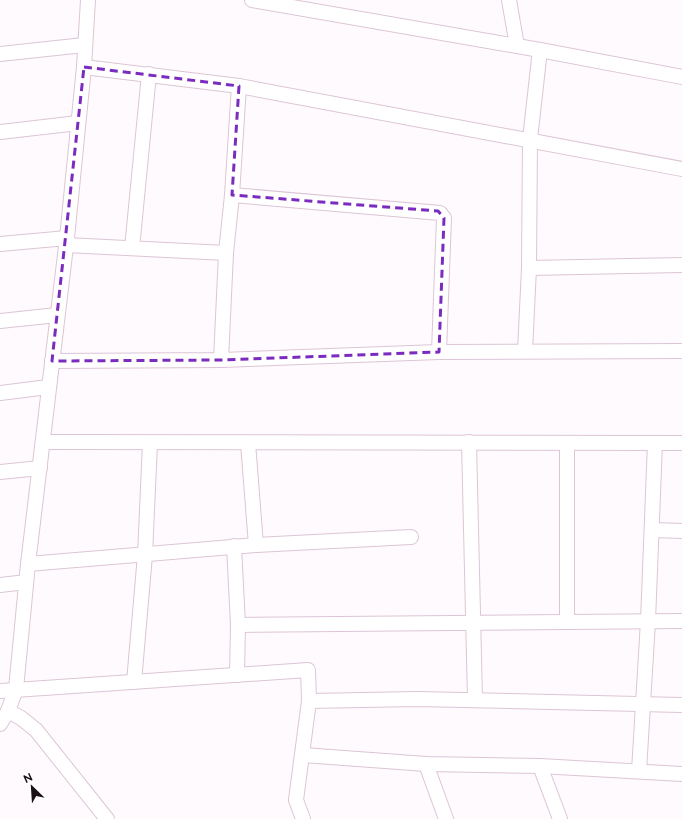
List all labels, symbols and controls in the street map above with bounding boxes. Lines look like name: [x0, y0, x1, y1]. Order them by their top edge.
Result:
north arrow: [12, 767, 52, 807]
text: N: [21, 771, 35, 786]

